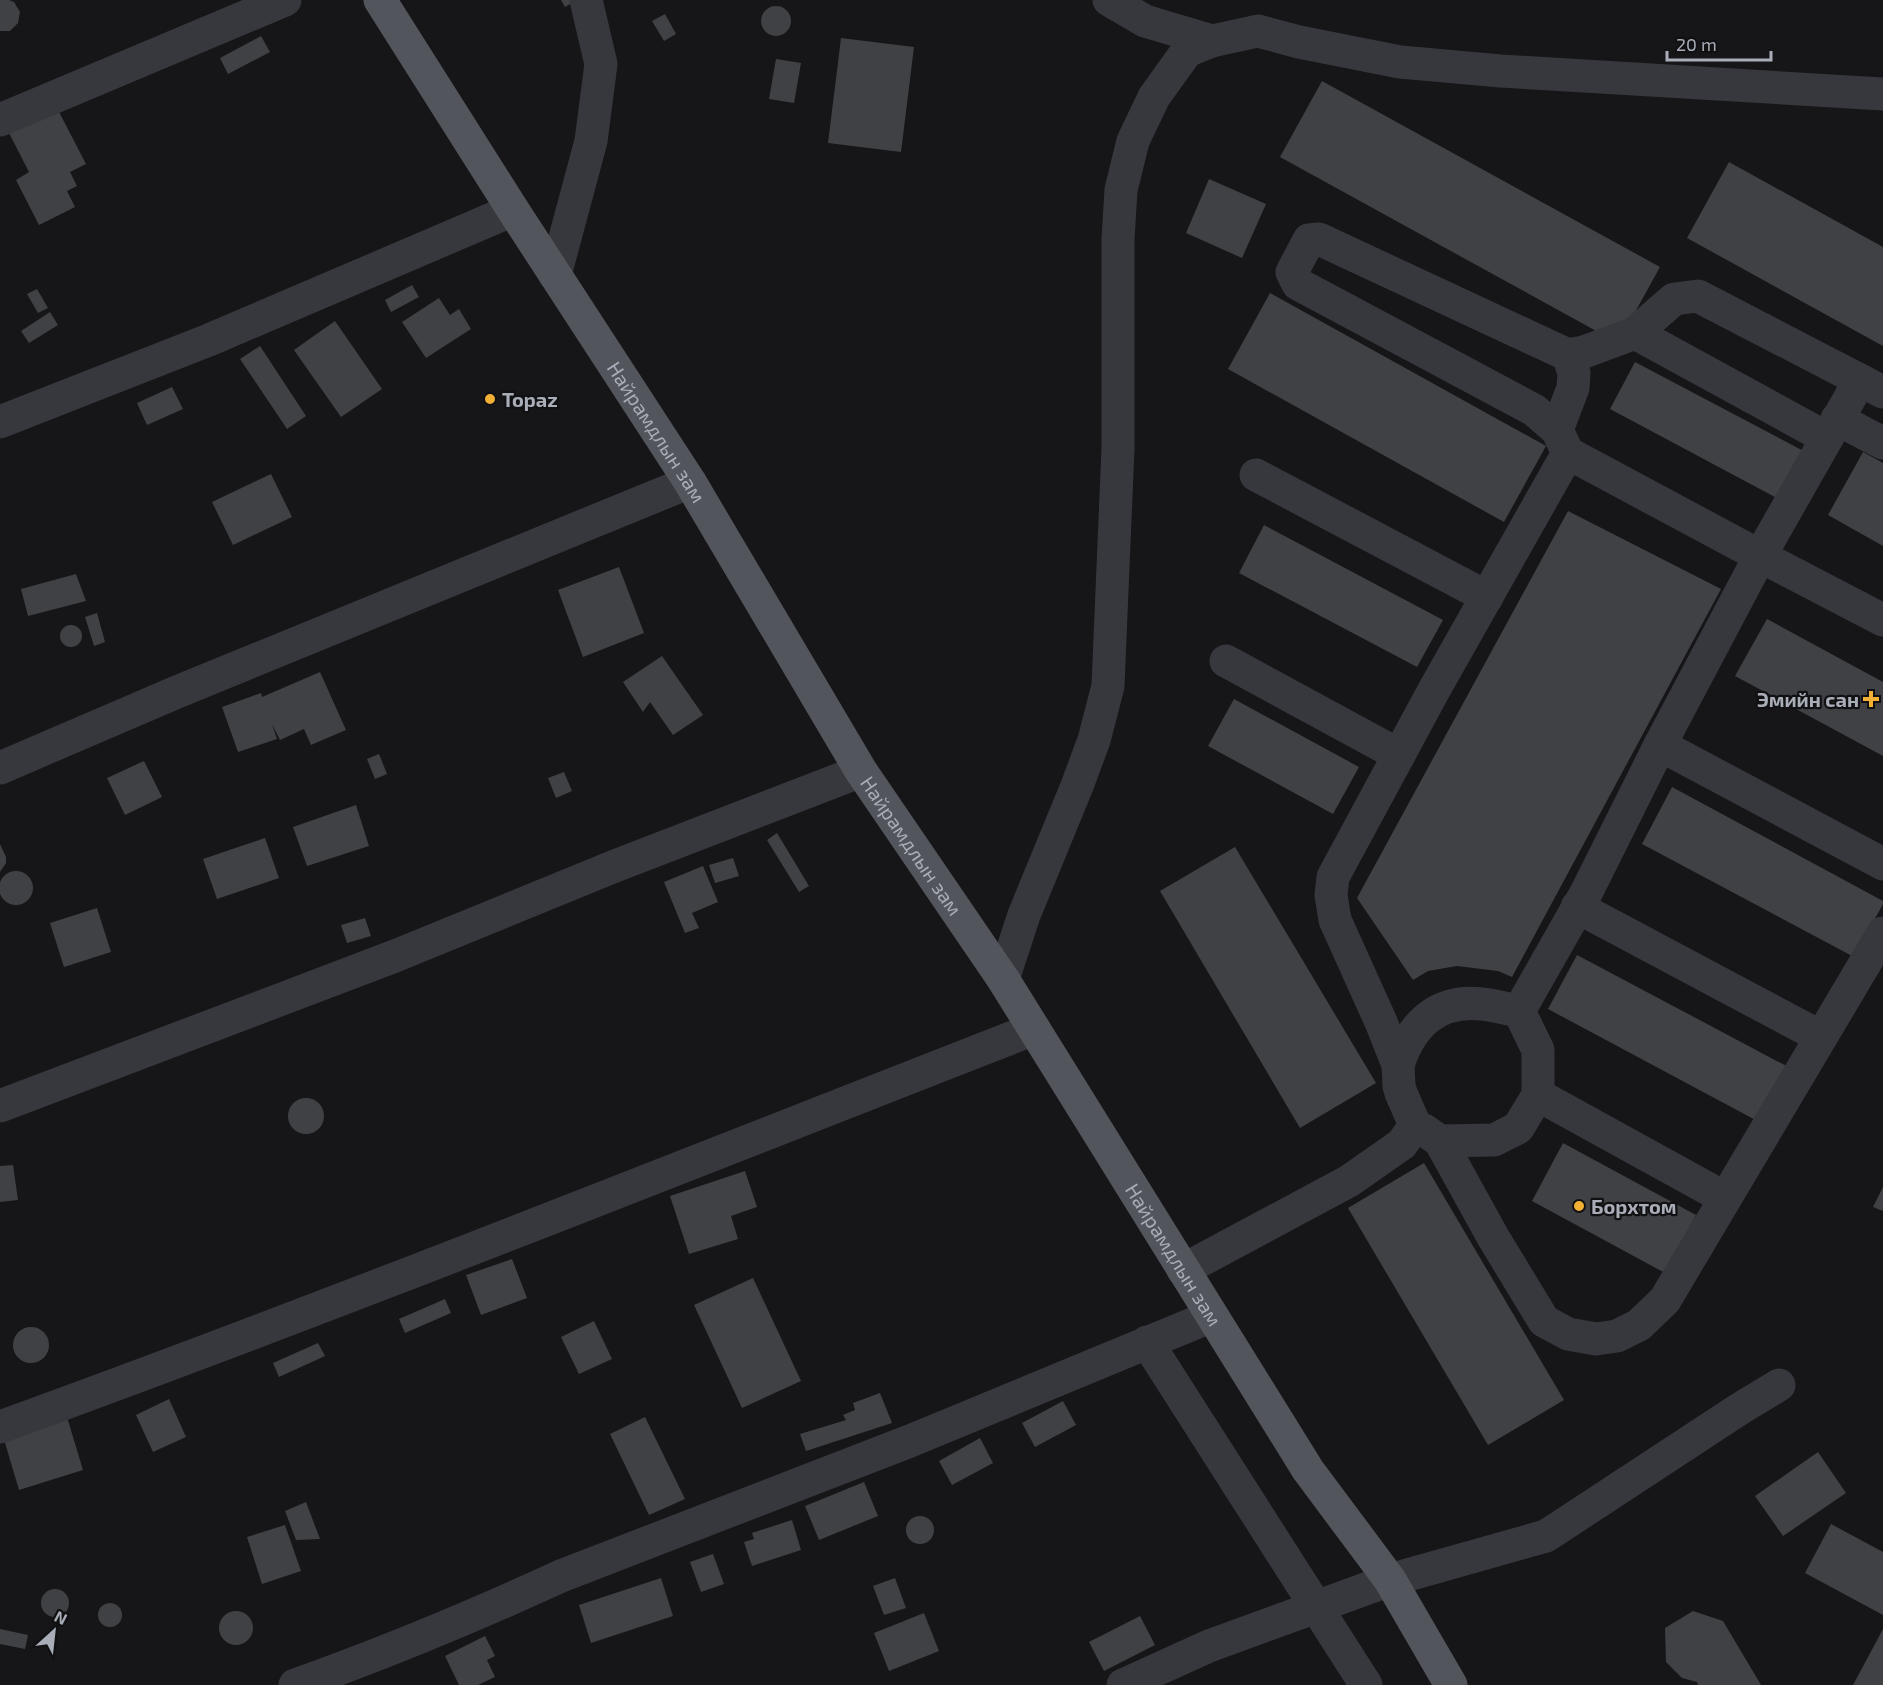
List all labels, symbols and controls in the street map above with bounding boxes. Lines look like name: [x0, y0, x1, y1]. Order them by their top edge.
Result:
scale bar: [1667, 24, 1770, 62]
text: 20 m: [1676, 33, 1717, 55]
street label: Найрамдлын зам: [603, 357, 711, 507]
place label: Topaz: [502, 387, 558, 411]
marker: Topaz: [483, 392, 497, 406]
place label: Эмийн сан: [1757, 687, 1859, 711]
marker: Эмийн сан: [1864, 692, 1878, 706]
street label: Найрамдлын зам: [856, 771, 968, 920]
street label: Найрамдлын зам: [1121, 1179, 1227, 1330]
place label: Борхтом: [1591, 1194, 1676, 1218]
marker: Борхтом: [1572, 1199, 1586, 1213]
north arrow: [24, 1601, 84, 1661]
text: N: [52, 1606, 71, 1628]

